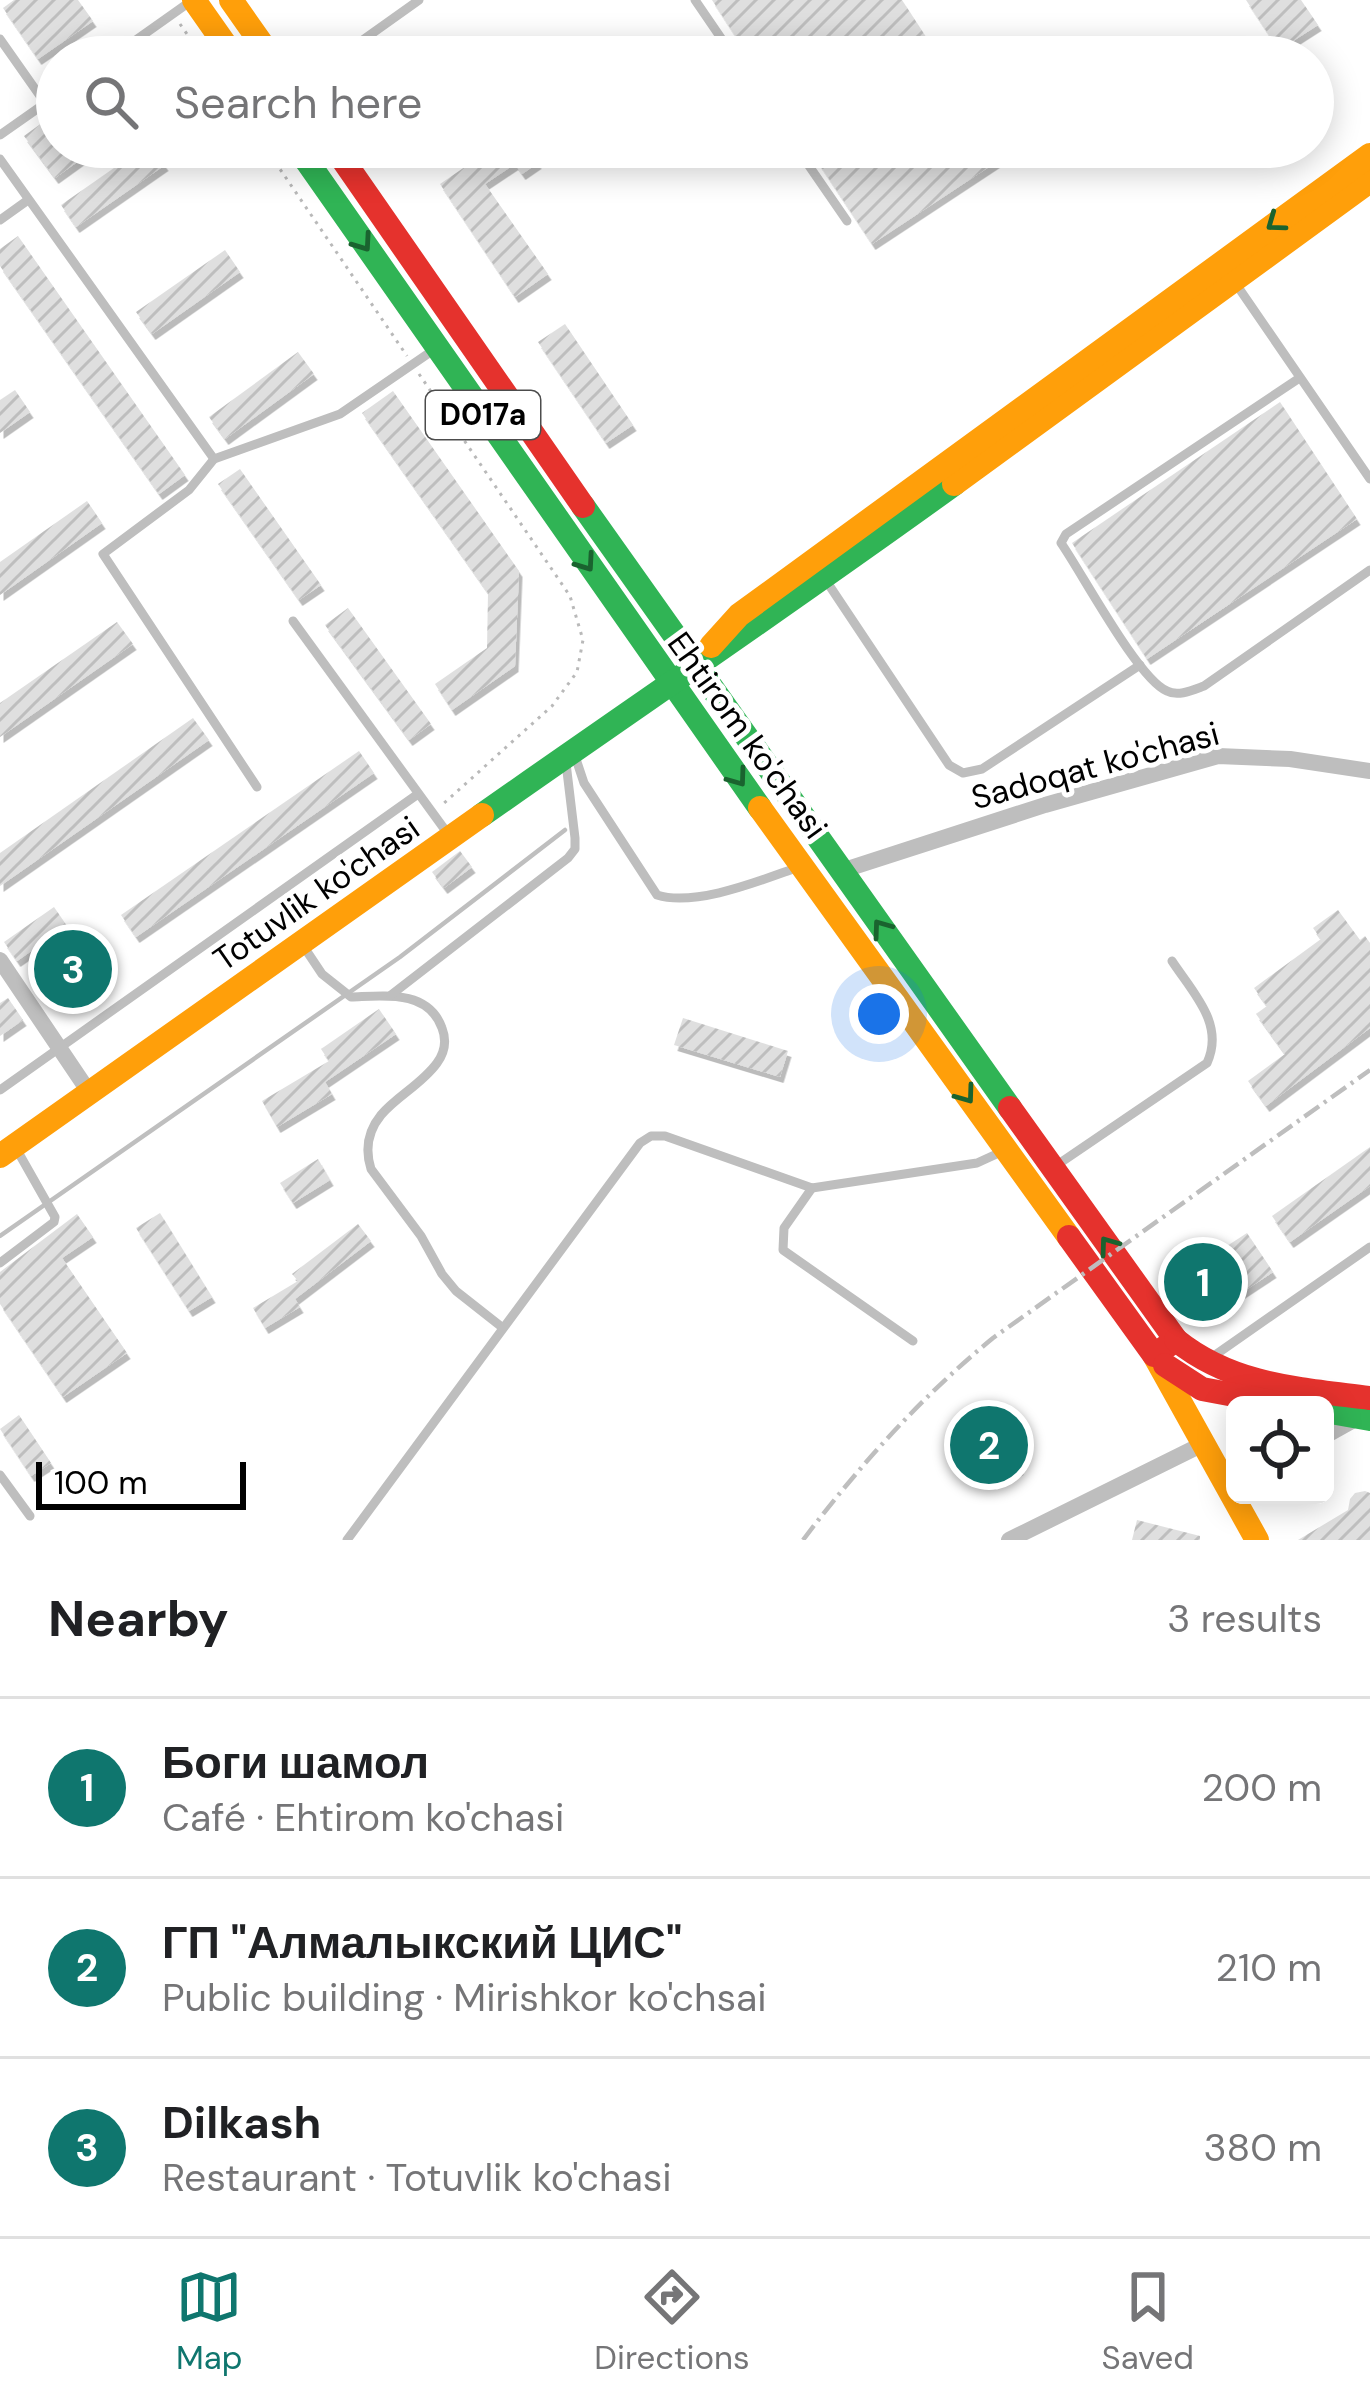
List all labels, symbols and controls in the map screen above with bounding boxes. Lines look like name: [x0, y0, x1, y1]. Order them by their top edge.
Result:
search box: [36, 36, 1334, 168]
icon: search: [78, 69, 144, 135]
text: Search here: [174, 73, 422, 132]
one-way arrow: [1266, 209, 1288, 231]
one-way arrow: [349, 230, 371, 252]
road number: D017a: [426, 391, 540, 439]
one-way arrow: [572, 550, 594, 572]
street label: Ehtirom ko'chasi: [658, 623, 837, 847]
street label: Sadoqat ko'chasi: [966, 712, 1224, 819]
one-way arrow: [724, 765, 746, 787]
street label: Totuvlik ko'chasi: [205, 806, 428, 980]
one-way arrow: [873, 919, 895, 941]
pin: 3: [34, 924, 112, 1014]
your location: [849, 984, 909, 1044]
one-way arrow: [952, 1082, 974, 1104]
one-way arrow: [1100, 1236, 1122, 1258]
pin: 1: [1164, 1237, 1242, 1327]
map controls: [1226, 1396, 1334, 1504]
button: locate: [1226, 1396, 1334, 1504]
pin: 2: [950, 1400, 1028, 1490]
scale bar: [36, 1456, 246, 1509]
text: 100 m: [54, 1461, 148, 1504]
text: Nearby: [48, 1585, 229, 1652]
text: 3 results: [1167, 1593, 1322, 1644]
text: Боги шамол: [162, 1733, 429, 1792]
text: 1: [80, 1762, 94, 1813]
text: 200 m: [1201, 1762, 1322, 1813]
text: Café · Ehtirom ko'chasi: [162, 1792, 564, 1843]
text: ГП "Алмалыкский ЦИС": [162, 1913, 682, 1972]
text: 2: [76, 1942, 98, 1993]
text: 210 m: [1216, 1942, 1322, 1993]
text: Public building · Mirishkor ko'chsai: [162, 1972, 767, 2023]
text: Dilkash: [162, 2093, 321, 2152]
text: 3: [75, 2122, 99, 2173]
text: 380 m: [1203, 2122, 1322, 2173]
text: Restaurant · Totuvlik ko'chasi: [162, 2152, 672, 2203]
tab: Map: [176, 2264, 242, 2379]
tab: Directions: [594, 2264, 750, 2379]
tab: Saved: [1102, 2264, 1194, 2379]

